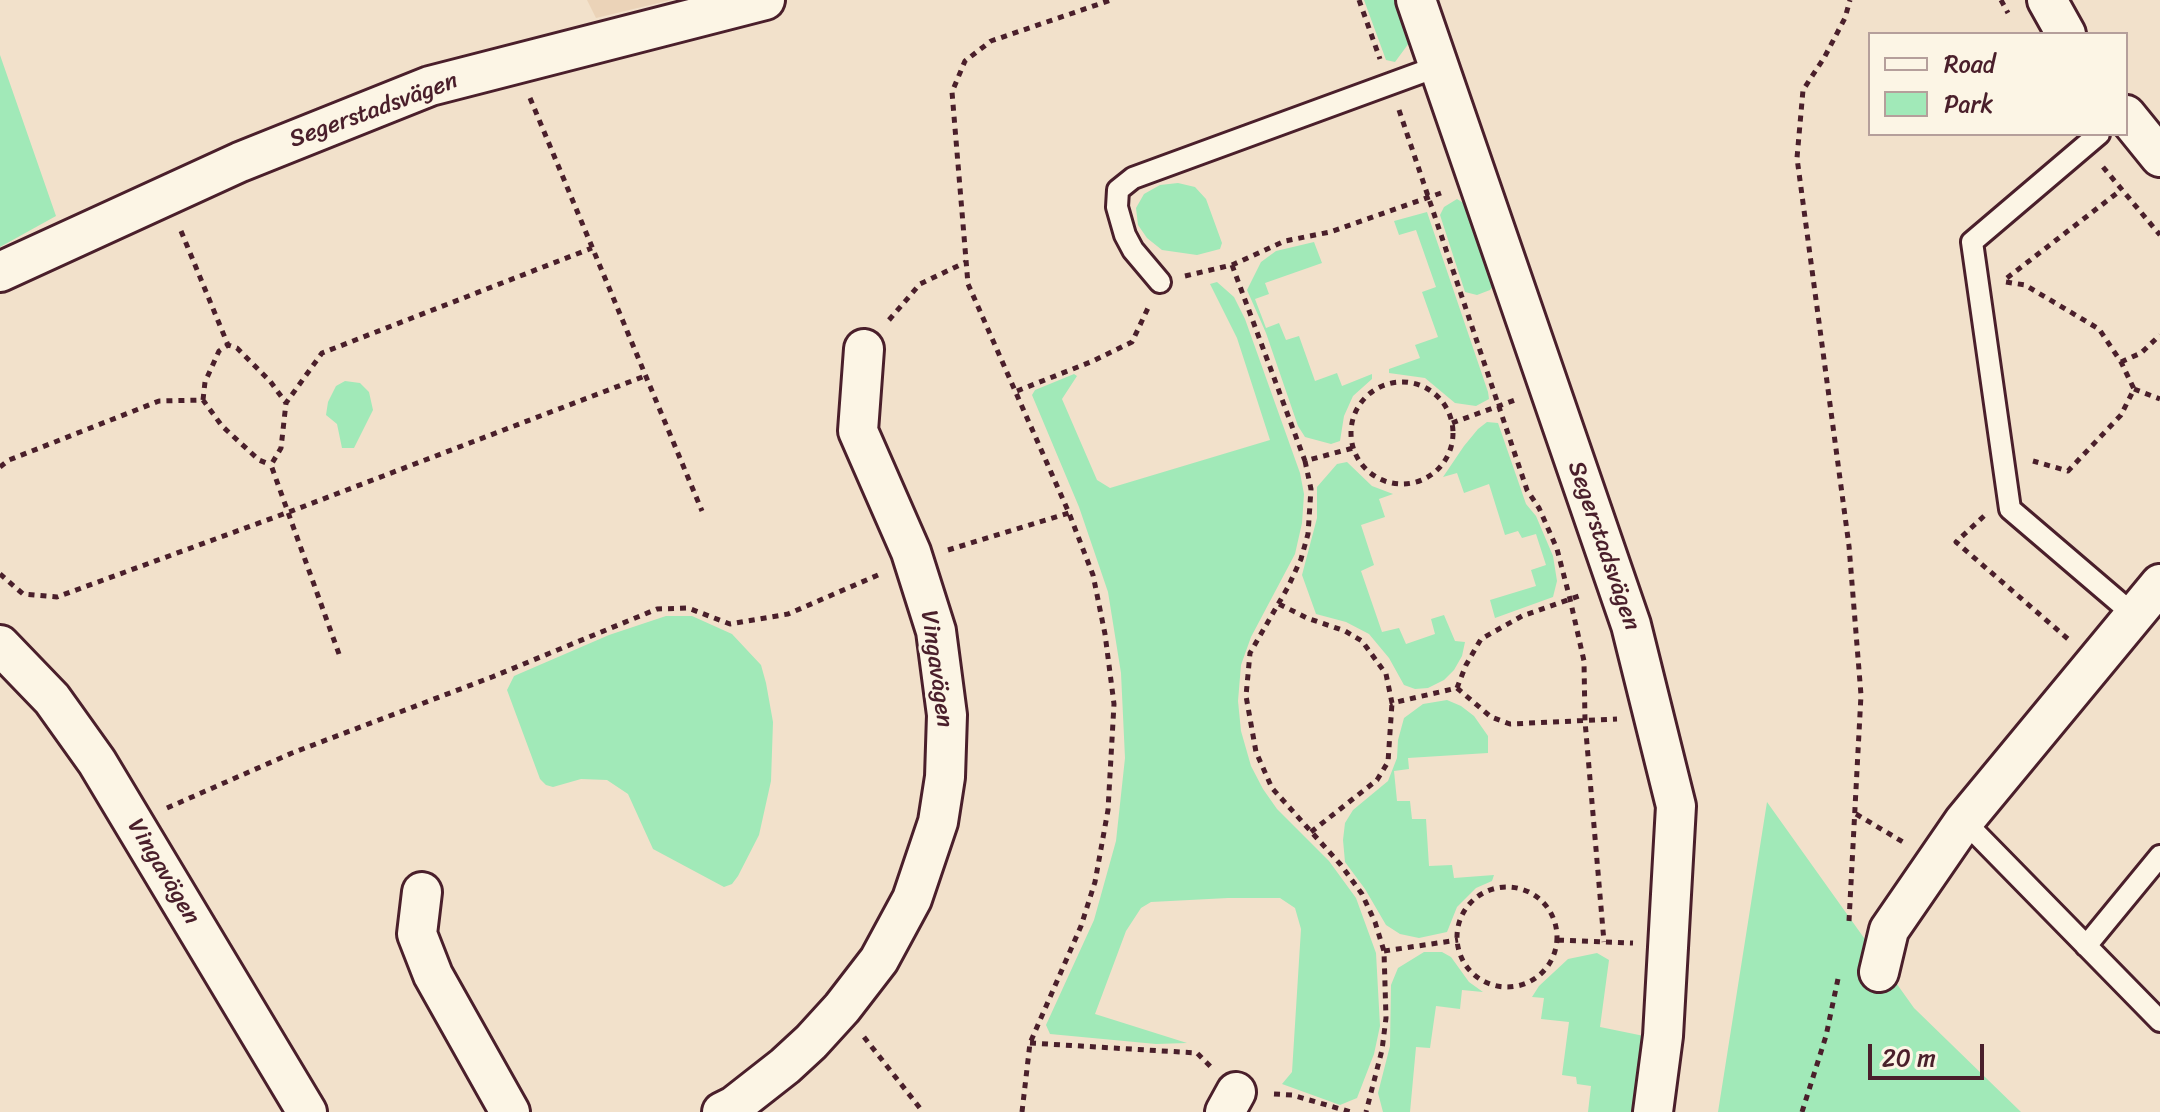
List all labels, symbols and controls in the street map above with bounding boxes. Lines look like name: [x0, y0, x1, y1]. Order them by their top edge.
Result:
legend: [1868, 32, 2128, 136]
text: Road: [1944, 43, 1995, 85]
street label: Segerstadsvägen: [286, 67, 462, 155]
text: Park: [1944, 83, 1993, 125]
street label: Segerstadsvägen: [1561, 458, 1645, 634]
street label: Vingavägen: [914, 609, 958, 729]
street label: Vingavägen: [120, 814, 206, 930]
scale bar: [1872, 1028, 1988, 1078]
text: 20 m: [1882, 1037, 1936, 1079]

